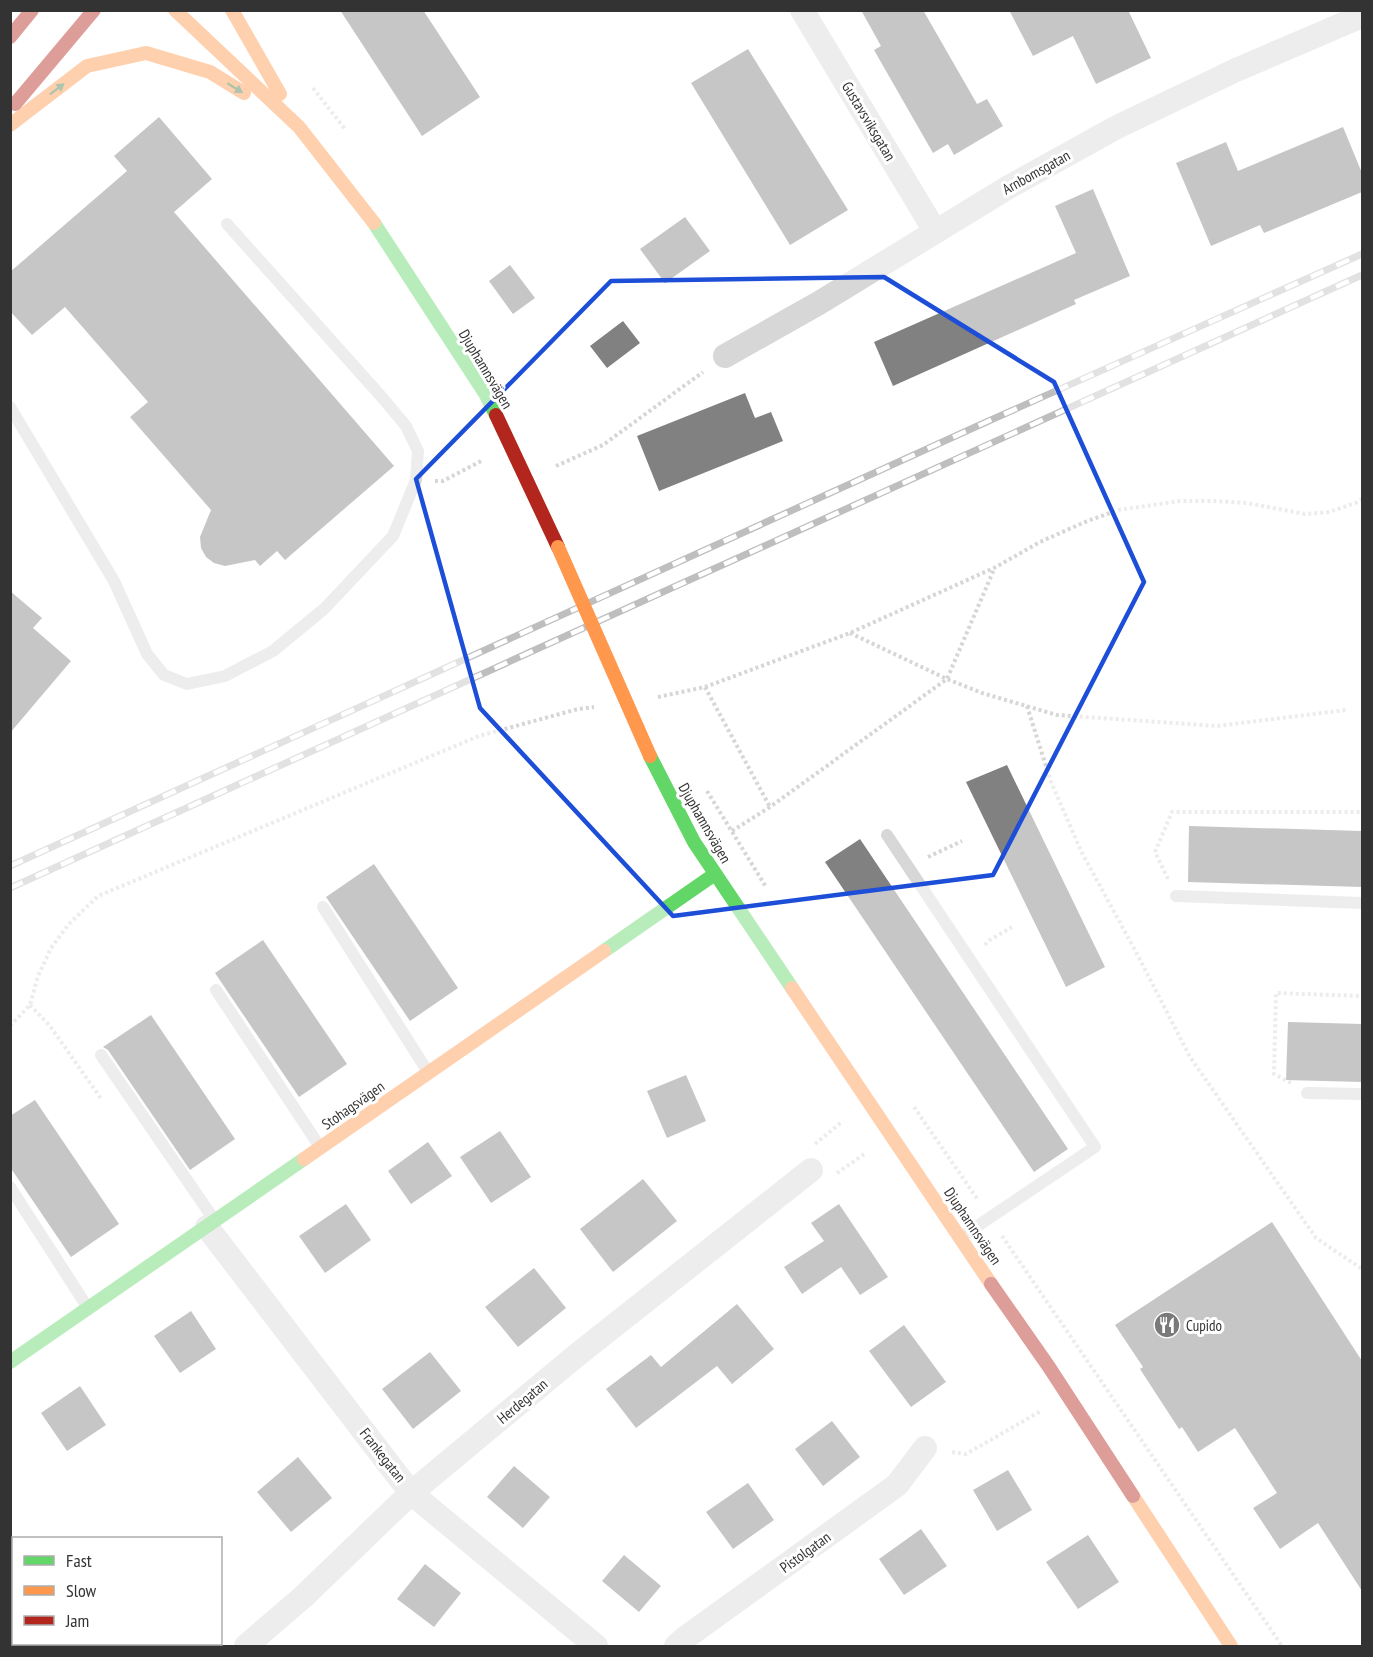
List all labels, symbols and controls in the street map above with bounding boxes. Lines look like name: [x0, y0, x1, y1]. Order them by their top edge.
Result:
street label: Gustavsviksgatan: [838, 78, 900, 164]
one-way arrow: [227, 82, 243, 93]
one-way arrow: [49, 83, 65, 96]
street label: Arnbomsgatan: [999, 146, 1073, 198]
street label: Djuphamnsvägen: [455, 326, 517, 412]
street label: Djuphamnsvägen: [674, 780, 736, 866]
street label: Stohagsvägen: [318, 1077, 388, 1133]
street label: Djuphamnsvägen: [940, 1184, 1006, 1268]
restaurant icon: Cupido: [1152, 1310, 1182, 1340]
place label: Cupido: [1186, 1316, 1222, 1335]
street label: Herdegatan: [493, 1374, 551, 1428]
street label: Frankegatan: [356, 1424, 410, 1486]
street label: Pistolgatan: [776, 1527, 834, 1577]
legend: [12, 1537, 222, 1645]
text: Fast: [66, 1549, 92, 1572]
text: Slow: [66, 1579, 97, 1602]
text: Jam: [65, 1609, 89, 1632]

